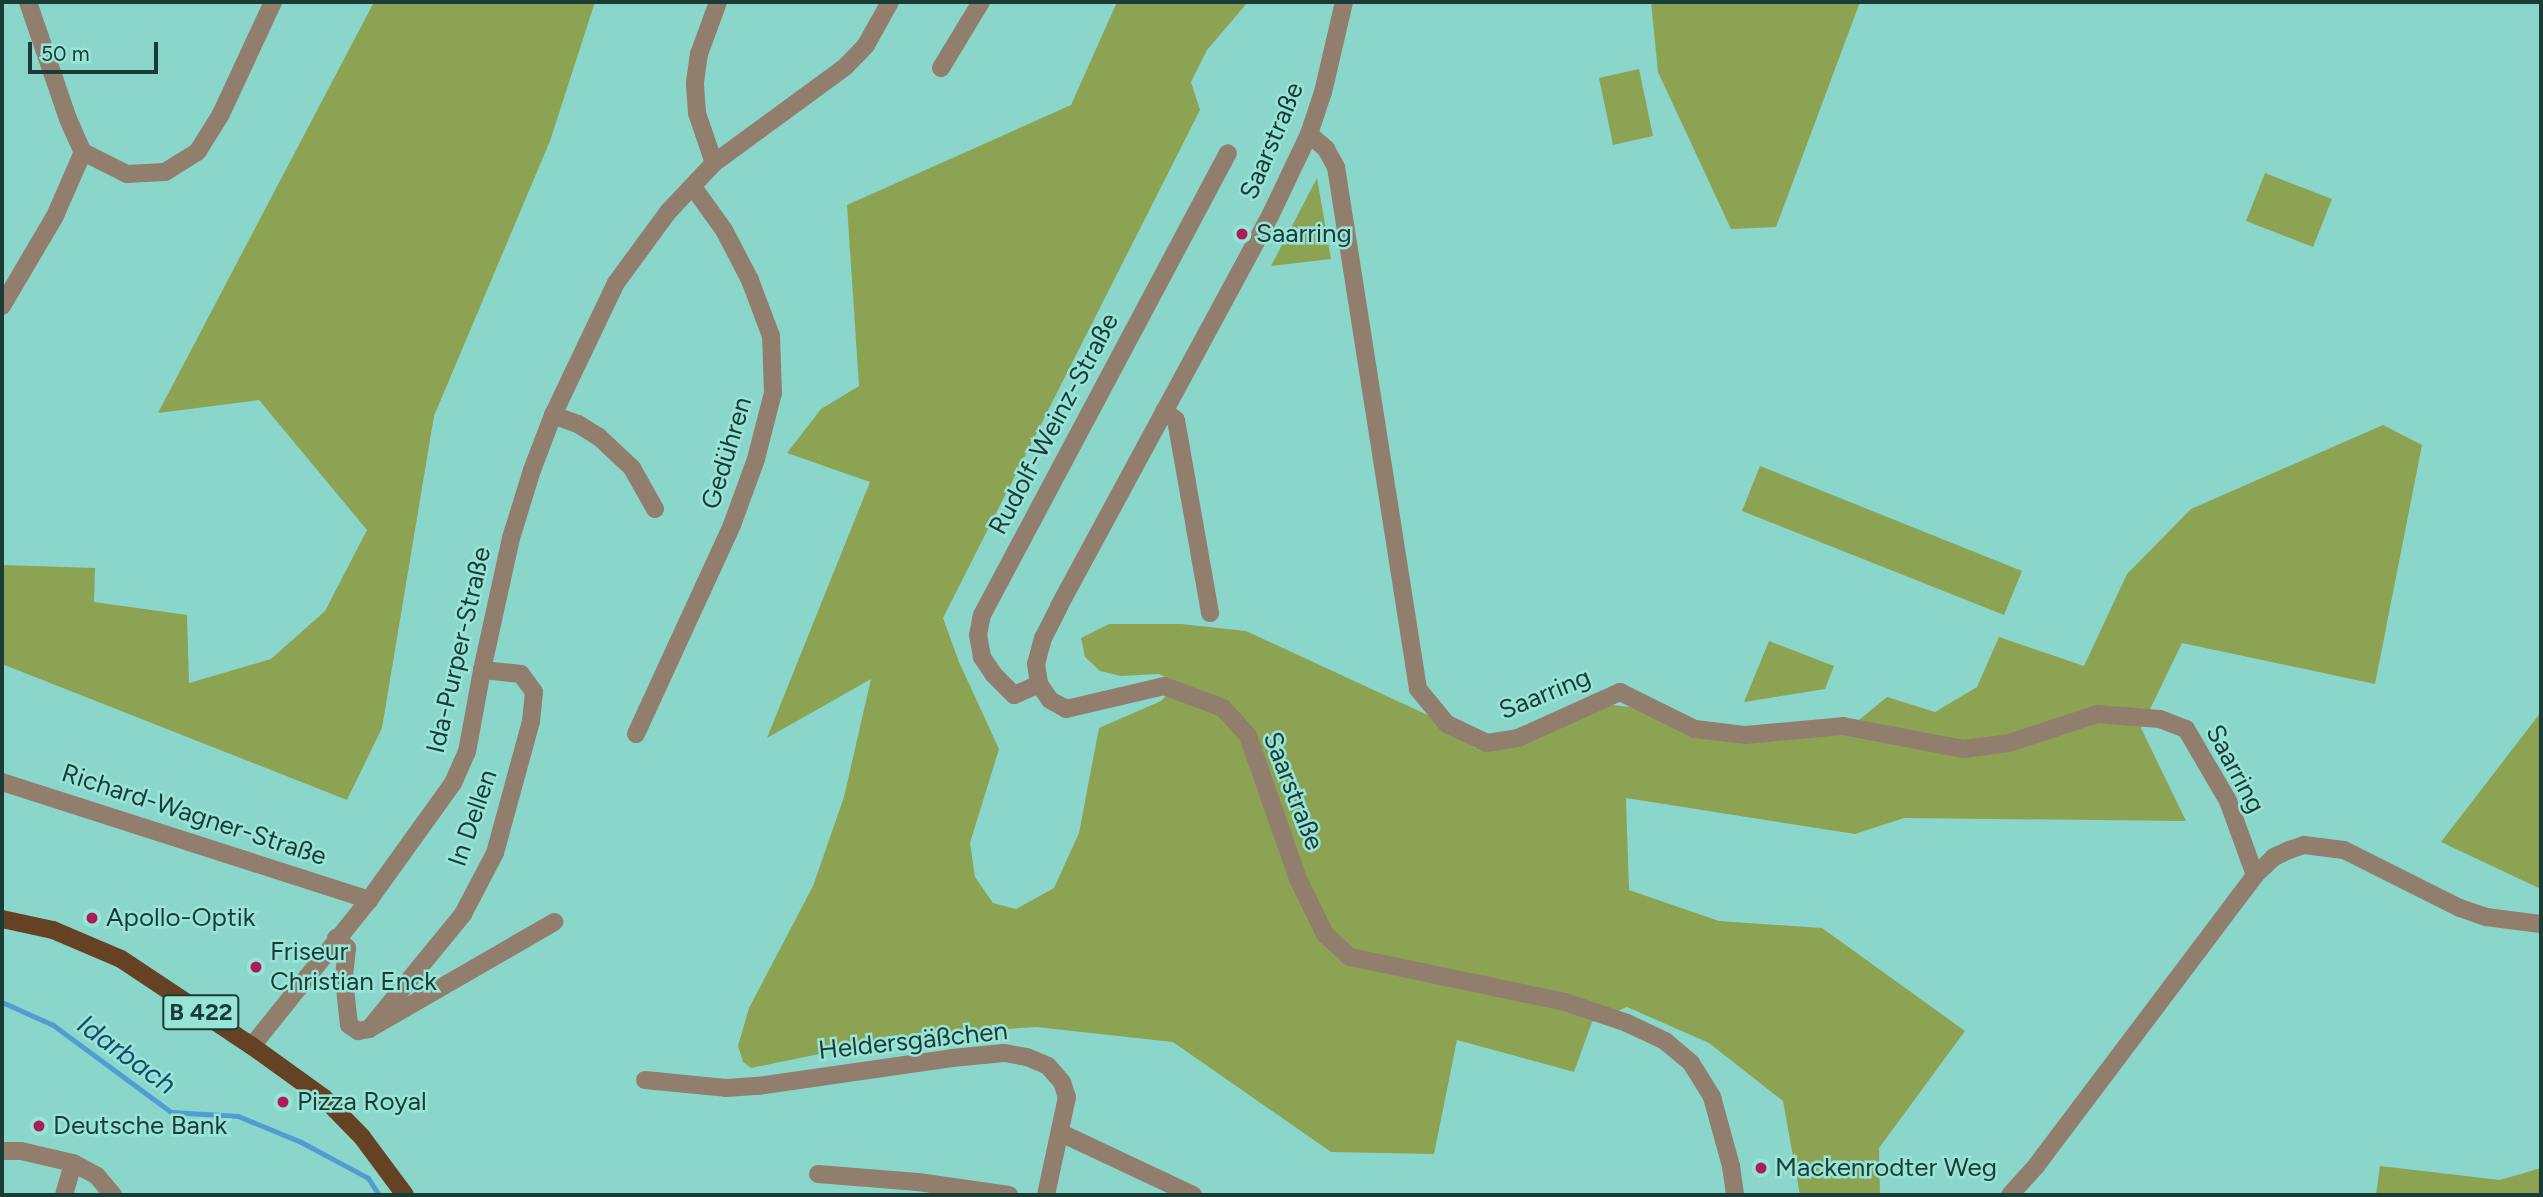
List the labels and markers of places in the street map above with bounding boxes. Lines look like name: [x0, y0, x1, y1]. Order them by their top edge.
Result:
place label: Saarring: [1256, 218, 1352, 250]
marker: Saarring: [1234, 226, 1250, 242]
place label: Apollo-Optik: [106, 902, 255, 934]
marker: Apollo-Optik: [84, 910, 100, 926]
place label: Friseur Christian Enck: [270, 936, 437, 998]
marker: Friseur Christian Enck: [248, 959, 264, 975]
place label: Pizza Royal: [297, 1086, 427, 1118]
marker: Pizza Royal: [275, 1094, 291, 1110]
place label: Deutsche Bank: [53, 1110, 227, 1142]
marker: Deutsche Bank: [31, 1118, 47, 1134]
place label: Mackenrodter Weg: [1775, 1152, 1997, 1184]
marker: Mackenrodter Weg: [1753, 1160, 1769, 1176]

